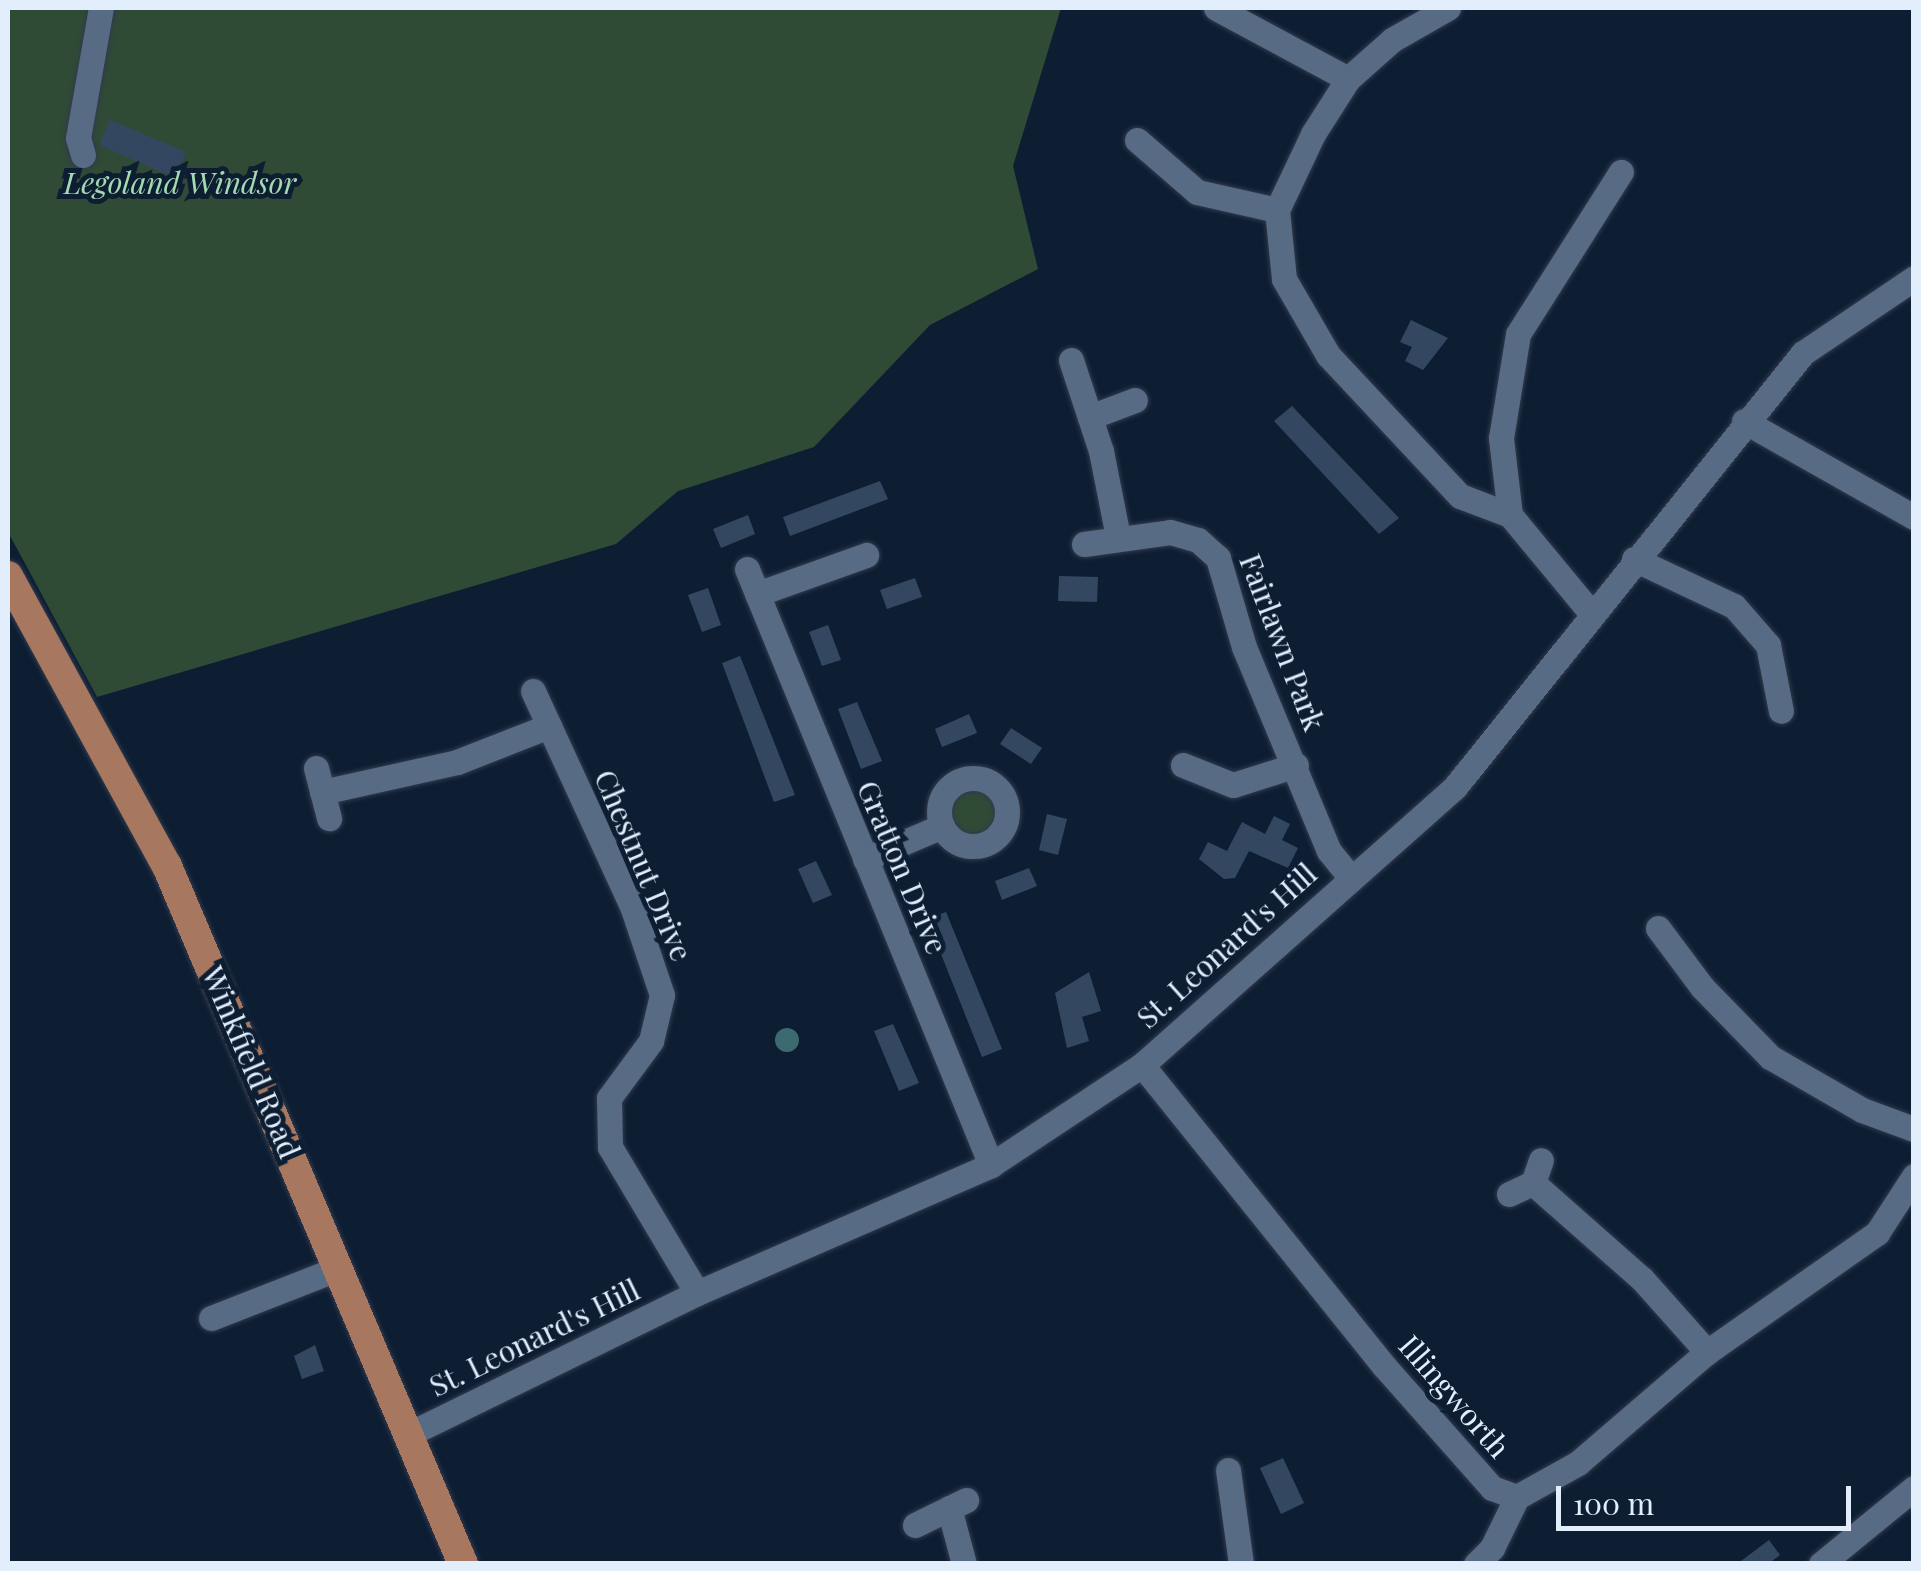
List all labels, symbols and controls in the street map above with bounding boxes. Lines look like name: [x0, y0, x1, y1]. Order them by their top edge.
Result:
park label: Legoland Windsor: [64, 164, 296, 200]
street label: Fairlawn Park: [1233, 548, 1333, 736]
street label: Chestnut Drive: [588, 764, 700, 966]
street label: Gratton Drive: [850, 775, 956, 959]
street label: St. Leonard's Hill: [1129, 855, 1323, 1035]
street label: Winkfield Road: [195, 961, 309, 1163]
street label: St. Leonard's Hill: [423, 1271, 645, 1403]
street label: Illingworth: [1392, 1328, 1518, 1464]
scale bar: [1561, 1466, 1856, 1528]
text: 100 m: [1573, 1483, 1654, 1523]

